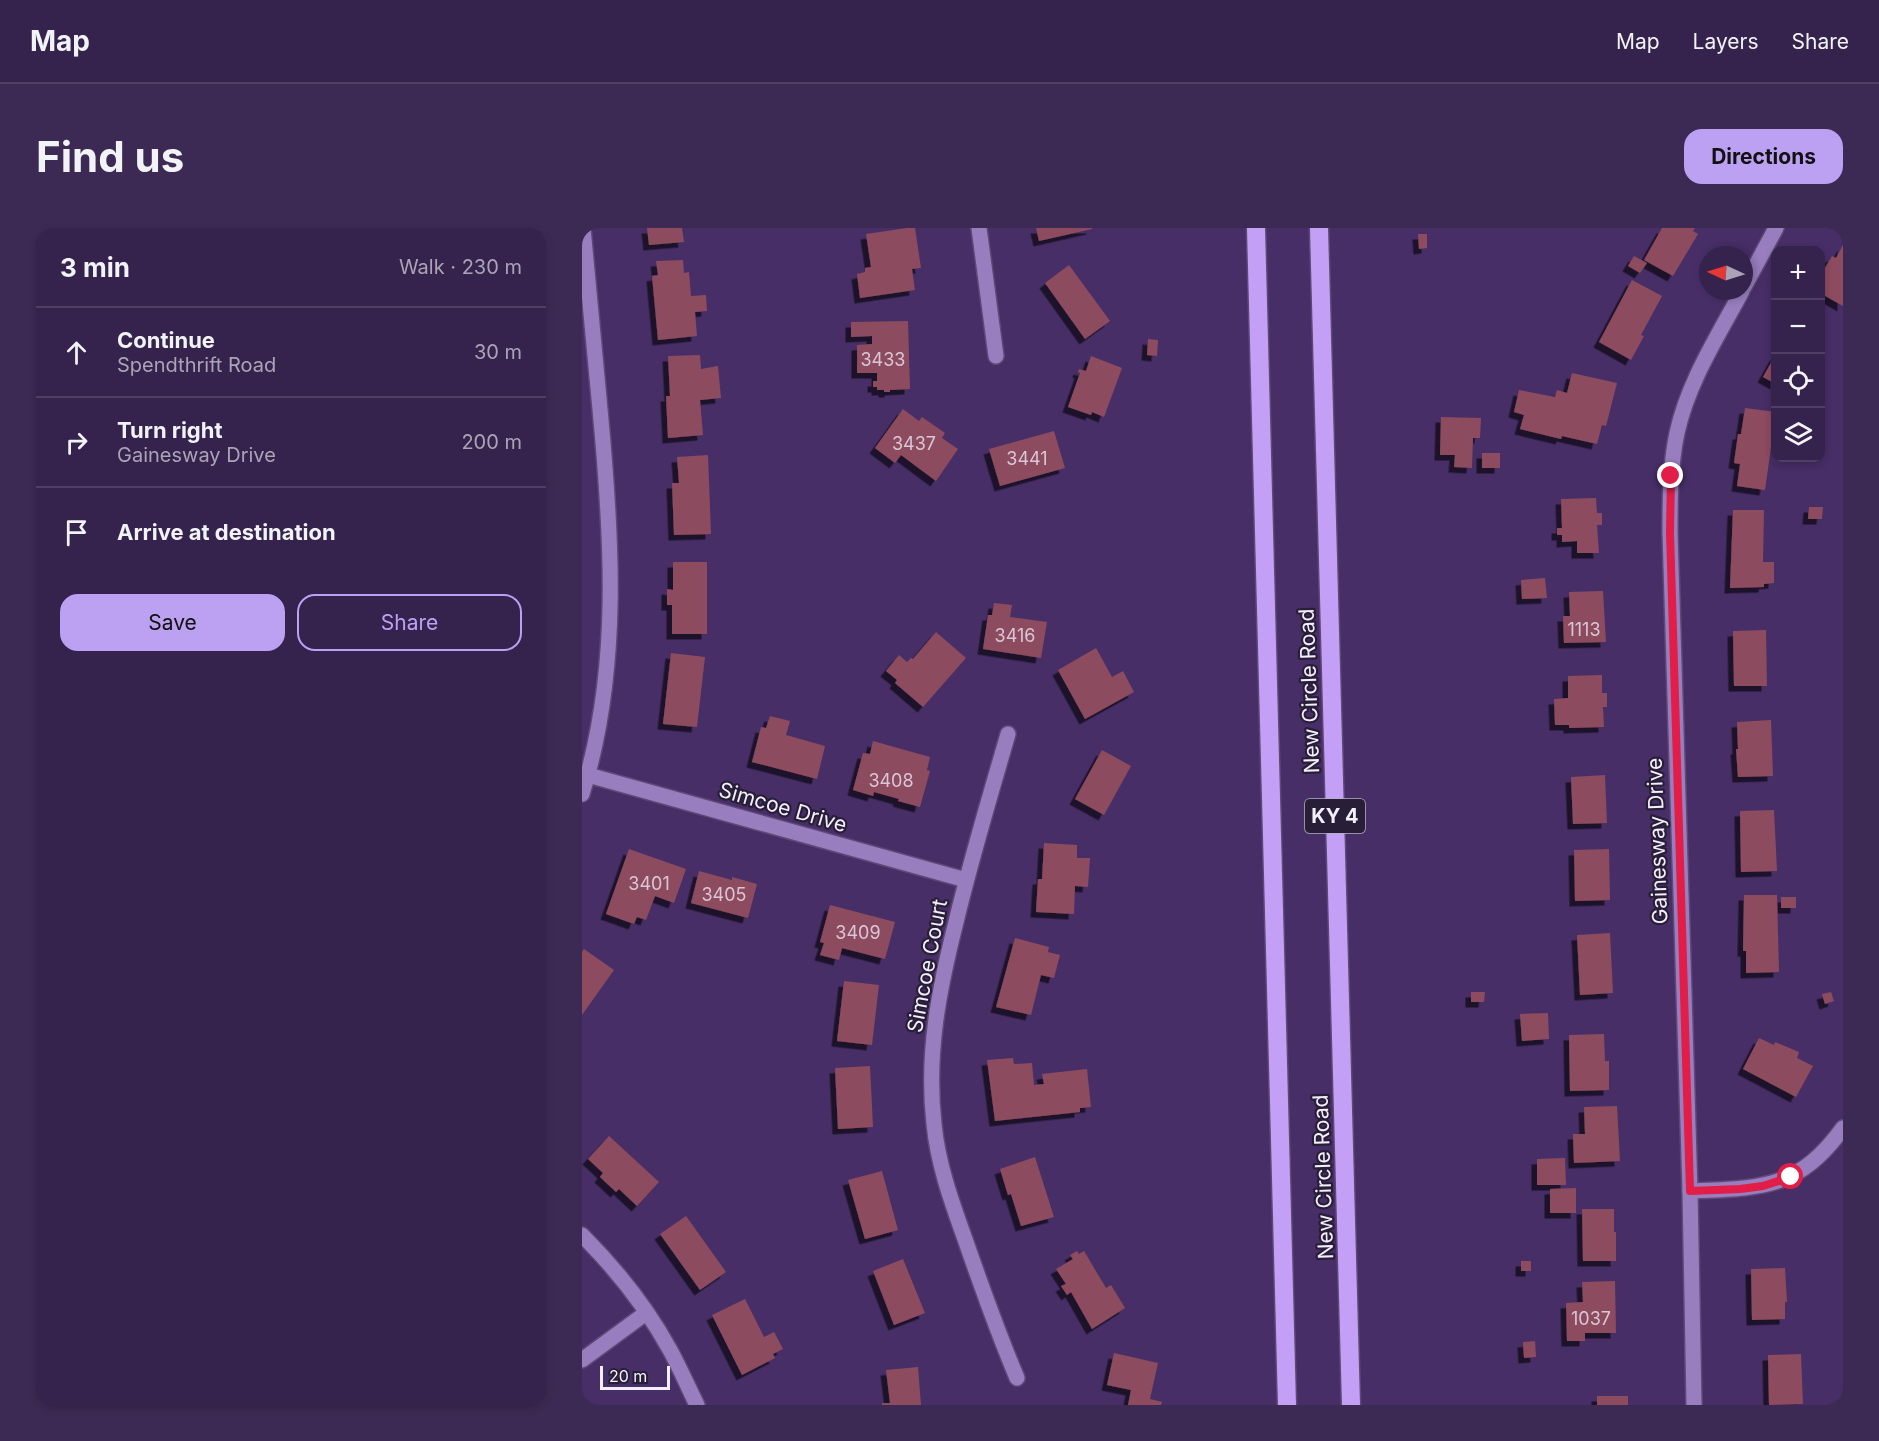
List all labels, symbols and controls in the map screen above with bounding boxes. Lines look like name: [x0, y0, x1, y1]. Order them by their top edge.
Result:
text: Map: [30, 24, 90, 58]
text: Map: [1616, 29, 1660, 54]
text: Layers: [1693, 29, 1759, 54]
text: Share: [1792, 29, 1849, 54]
button: Directions: [1684, 129, 1843, 184]
text: Find us: [36, 131, 184, 182]
north arrow: [1699, 246, 1753, 300]
map controls: [1771, 246, 1825, 462]
button: +: [1771, 246, 1825, 300]
text: 3 min: [60, 252, 130, 283]
text: Walk · 230 m: [399, 255, 522, 279]
button: −: [1771, 300, 1825, 354]
text: Continue: [117, 327, 215, 353]
icon: ahead: [60, 336, 93, 369]
text: 30 m: [474, 340, 522, 364]
house number: 3433: [861, 349, 905, 370]
text: Spendthrift Road: [117, 353, 276, 377]
button: locate: [1771, 354, 1825, 408]
button: layers: [1771, 408, 1825, 462]
text: Turn right: [117, 417, 223, 443]
icon: right: [60, 426, 93, 459]
text: 200 m: [461, 430, 522, 454]
house number: 3437: [892, 433, 936, 454]
text: Gainesway Drive: [117, 443, 276, 467]
house number: 3441: [1006, 448, 1048, 469]
route end: [1657, 462, 1683, 488]
icon: arrive: [60, 516, 93, 549]
text: Arrive at destination: [117, 519, 336, 545]
button: Save: [60, 594, 285, 651]
button: Share: [297, 594, 522, 651]
street label: New Circle Road: [1294, 608, 1324, 774]
house number: 1113: [1567, 619, 1601, 640]
house number: 3416: [995, 625, 1035, 646]
street label: Gainesway Drive: [1642, 757, 1672, 925]
house number: 3408: [868, 770, 914, 791]
street label: Simcoe Drive: [716, 777, 850, 837]
road number: KY 4: [1305, 799, 1365, 833]
house number: 3401: [628, 873, 670, 894]
house number: 3405: [701, 884, 747, 905]
street label: Simcoe Court: [902, 897, 952, 1035]
house number: 3409: [835, 922, 881, 943]
street label: New Circle Road: [1308, 1094, 1338, 1260]
route start: [1777, 1163, 1803, 1189]
house number: 1037: [1571, 1308, 1611, 1329]
scale bar: [600, 1363, 670, 1390]
text: 20 m: [609, 1366, 647, 1386]

